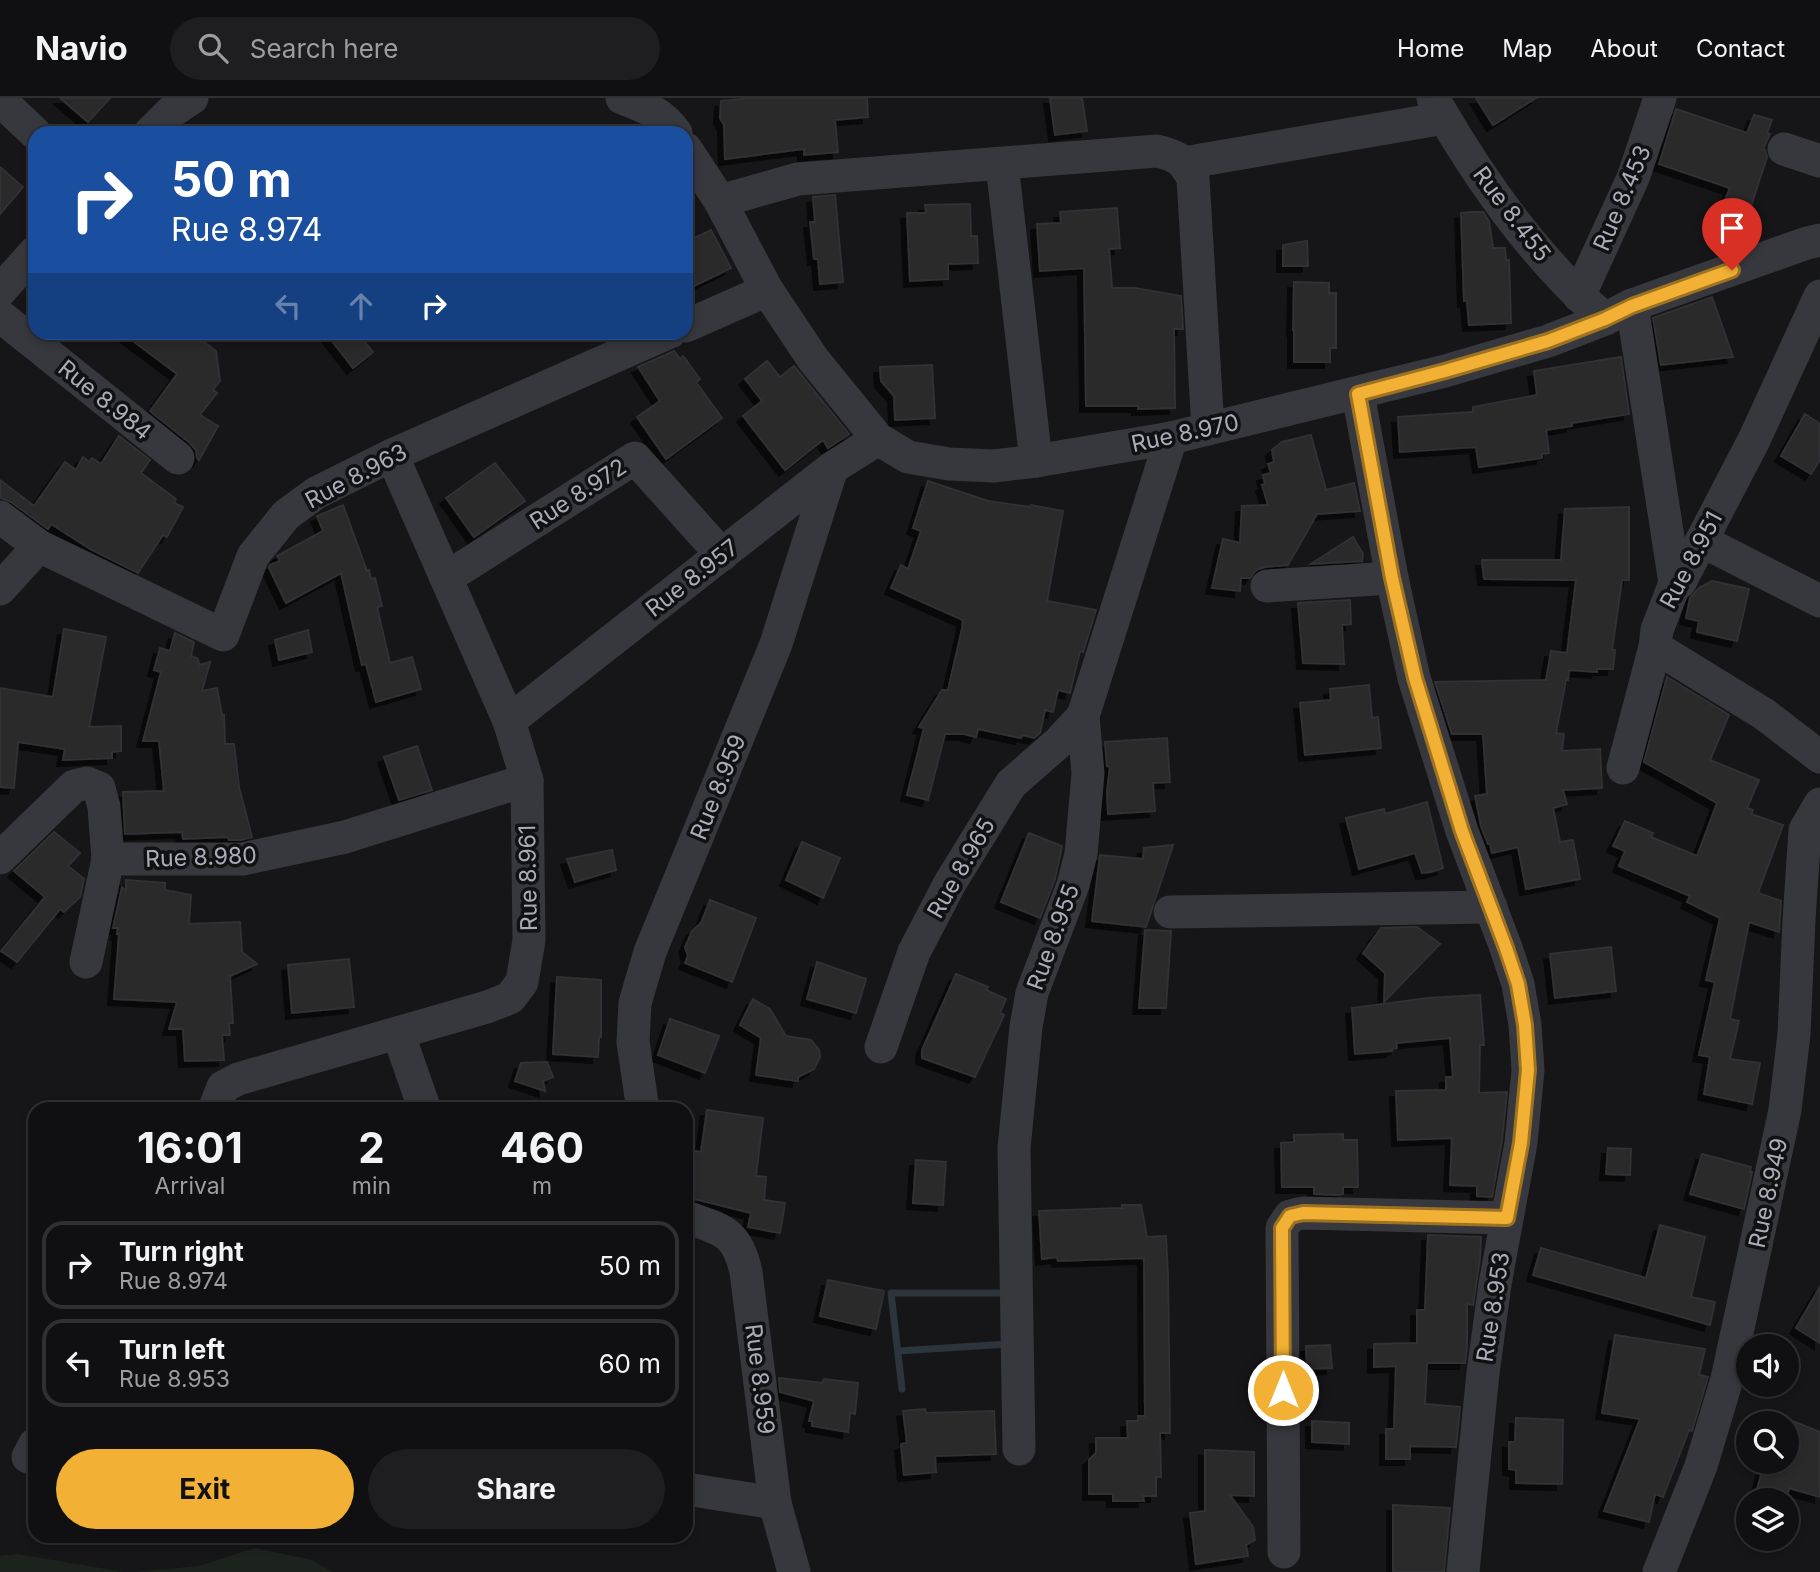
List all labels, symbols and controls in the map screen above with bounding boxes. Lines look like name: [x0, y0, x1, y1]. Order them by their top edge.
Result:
search box: [170, 17, 660, 80]
text: Navio: [35, 28, 128, 68]
icon: search: [194, 29, 232, 67]
text: Search here: [250, 33, 398, 64]
text: Home: [1397, 34, 1464, 63]
text: Map: [1502, 34, 1552, 63]
text: About: [1590, 34, 1658, 63]
text: Contact: [1696, 34, 1785, 63]
street label: Rue 8.453: [1587, 141, 1657, 255]
text: 50 m: [171, 150, 292, 209]
icon: right: [56, 154, 147, 245]
street label: Rue 8.455: [1467, 161, 1557, 267]
pin: [1702, 198, 1762, 270]
icon: arrive: [1713, 209, 1751, 247]
text: Rue 8.974: [171, 210, 322, 249]
icon: left: [269, 287, 307, 325]
icon: ahead: [342, 287, 380, 325]
icon: right: [415, 287, 453, 325]
street label: Rue 8.984: [53, 354, 157, 446]
street label: Rue 8.970: [1129, 408, 1241, 458]
street label: Rue 8.963: [300, 438, 412, 514]
street label: Rue 8.972: [525, 452, 631, 536]
street label: Rue 8.951: [1654, 507, 1728, 613]
street label: Rue 8.957: [640, 533, 744, 623]
street label: Rue 8.959: [684, 730, 752, 844]
street label: Rue 8.965: [921, 813, 1001, 923]
street label: Rue 8.961: [513, 825, 543, 931]
street label: Rue 8.980: [145, 841, 257, 873]
street label: Rue 8.955: [1021, 880, 1085, 994]
text: 16:01: [137, 1122, 243, 1173]
text: 2: [358, 1122, 385, 1173]
text: 460: [500, 1122, 584, 1173]
street label: Rue 8.949: [1743, 1135, 1793, 1251]
text: Arrival: [154, 1172, 225, 1200]
text: min: [352, 1172, 391, 1200]
text: m: [532, 1172, 552, 1200]
text: Turn right: [119, 1236, 244, 1267]
icon: right: [60, 1246, 98, 1284]
text: 50 m: [599, 1250, 661, 1281]
street label: Rue 8.953: [1470, 1250, 1516, 1364]
text: Rue 8.974: [119, 1267, 228, 1295]
street label: Rue 8.959: [739, 1322, 781, 1436]
text: Turn left: [119, 1334, 225, 1365]
map controls: [1736, 1334, 1799, 1551]
button: sound: [1736, 1334, 1799, 1397]
icon: left: [60, 1344, 98, 1382]
text: 60 m: [598, 1348, 661, 1379]
position arrow: [1246, 1353, 1320, 1427]
text: Rue 8.953: [119, 1365, 230, 1393]
button: search: [1736, 1411, 1799, 1474]
button: Exit: [56, 1449, 354, 1529]
button: Share: [368, 1449, 665, 1529]
button: layers: [1736, 1488, 1799, 1551]

